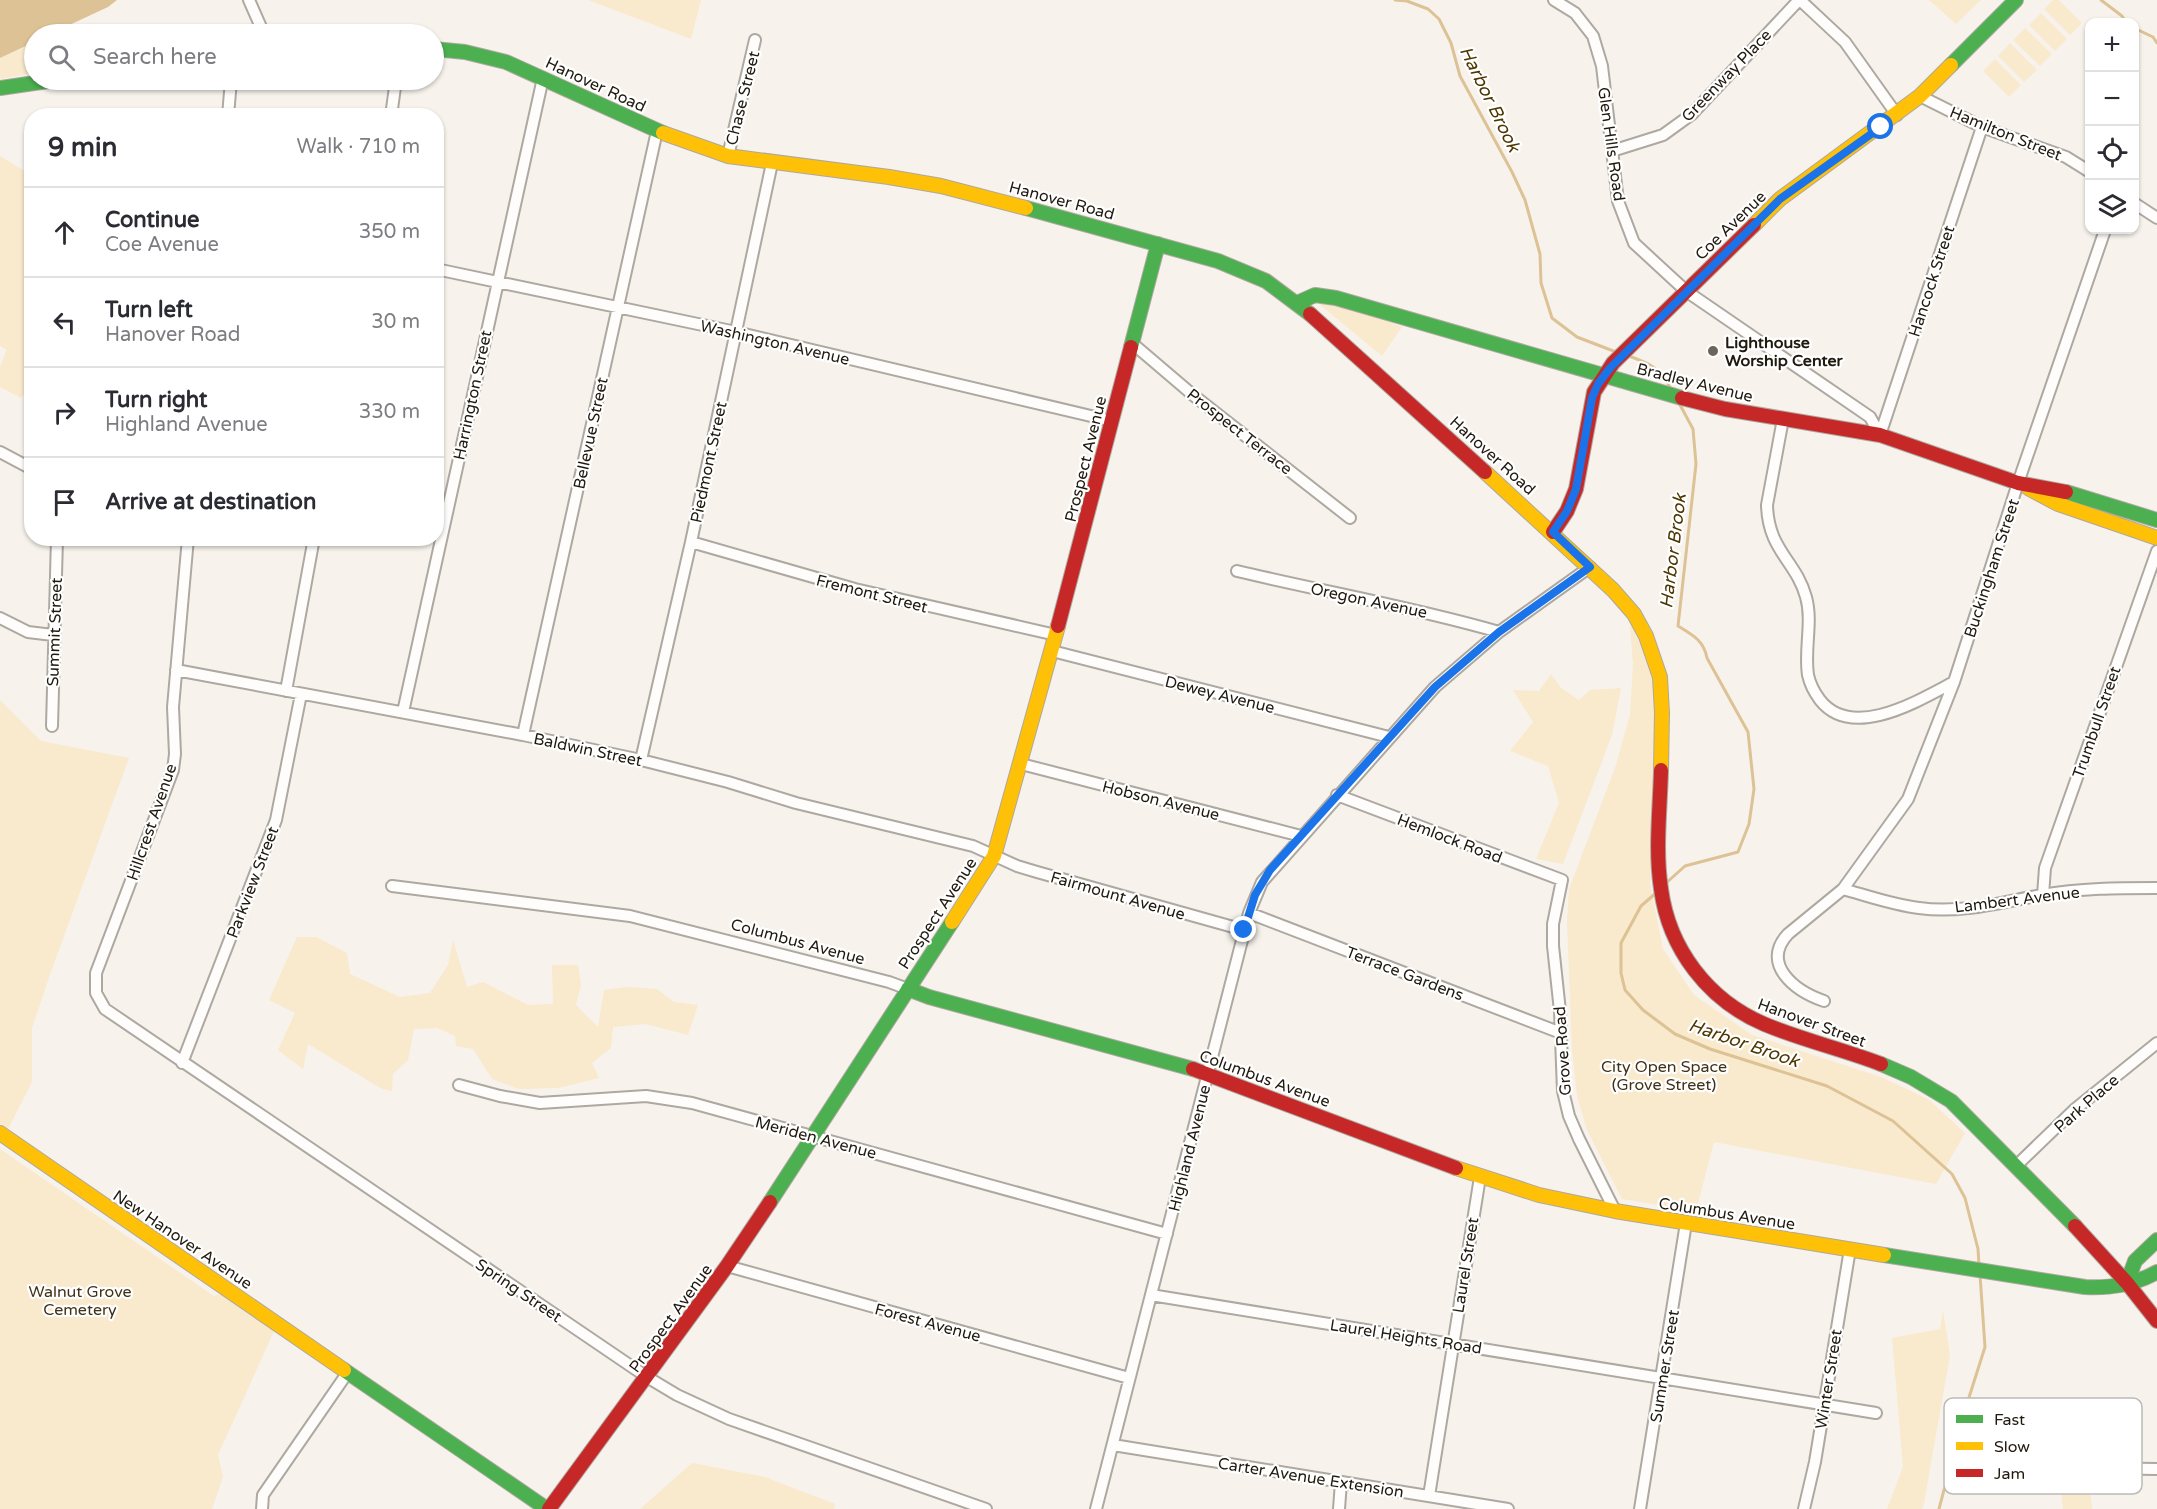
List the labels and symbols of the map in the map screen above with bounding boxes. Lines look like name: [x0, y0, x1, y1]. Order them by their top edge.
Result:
street label: Greenway Place: [1677, 25, 1776, 126]
water label: Harbor Brook: [1455, 42, 1526, 157]
street label: Chase Street: [722, 49, 764, 147]
street label: Hanover Road: [542, 53, 649, 117]
street label: Glen Hills Road: [1593, 86, 1629, 202]
street label: Hamilton Street: [1947, 102, 2065, 166]
route start: [1867, 113, 1893, 139]
street label: Hanover Road: [1007, 177, 1117, 225]
street label: Coe Avenue: [1691, 187, 1770, 265]
street label: Hancock Street: [1904, 223, 1959, 340]
street label: Washington Avenue: [698, 316, 851, 370]
street label: Harrington Street: [449, 328, 497, 462]
place label: Lighthouse Worship Center: [1725, 333, 1844, 371]
marker: Lighthouse Worship Center: [1706, 344, 1720, 358]
street label: Bradley Avenue: [1635, 359, 1755, 407]
street label: Bellevue Street: [569, 375, 613, 491]
street label: Prospect Terrace: [1183, 384, 1296, 479]
street label: Prospect Avenue: [1061, 394, 1111, 524]
street label: Piedmont Street: [686, 400, 732, 525]
street label: Hanover Road: [1445, 412, 1539, 499]
water label: Harbor Brook: [1655, 491, 1691, 609]
street label: Buckingham Street: [1960, 496, 2024, 640]
street label: Fremont Street: [814, 570, 930, 617]
street label: Summit Street: [43, 577, 67, 687]
street label: Oregon Avenue: [1309, 579, 1429, 623]
street label: Trumbull Street: [2068, 664, 2125, 781]
street label: Dewey Avenue: [1163, 672, 1277, 718]
street label: Baldwin Street: [532, 729, 644, 771]
street label: Hillcrest Avenue: [123, 761, 181, 883]
street label: Hobson Avenue: [1100, 777, 1222, 825]
street label: Hemlock Road: [1394, 810, 1505, 868]
street label: Parkview Street: [222, 824, 283, 941]
street label: Prospect Avenue: [894, 854, 981, 973]
street label: Fairmount Avenue: [1048, 867, 1187, 925]
street label: Lambert Avenue: [1954, 882, 2081, 918]
street label: Columbus Avenue: [729, 914, 867, 969]
route end: [1230, 916, 1256, 942]
street label: Terrace Gardens: [1343, 942, 1466, 1006]
street label: Hanover Street: [1755, 994, 1869, 1052]
street label: Grove Road: [1550, 1006, 1576, 1096]
water label: Harbor Brook: [1686, 1014, 1803, 1073]
street label: Columbus Avenue: [1196, 1046, 1333, 1112]
park label: City Open Space (Grove Street): [1601, 1057, 1727, 1095]
street label: Park Place: [2050, 1070, 2123, 1137]
street label: Highland Avenue: [1165, 1083, 1215, 1214]
street label: Meriden Avenue: [753, 1112, 879, 1164]
street label: New Hanover Avenue: [109, 1186, 256, 1294]
street label: Columbus Avenue: [1657, 1193, 1797, 1235]
street label: Laurel Street: [1449, 1216, 1483, 1314]
street label: Spring Street: [472, 1255, 565, 1327]
street label: Prospect Avenue: [625, 1260, 717, 1377]
park label: Walnut Grove Cemetery: [28, 1282, 132, 1320]
street label: Forest Avenue: [873, 1299, 983, 1347]
street label: Summer Street: [1646, 1308, 1684, 1424]
street label: Laurel Heights Road: [1328, 1315, 1483, 1359]
street label: Winter Street: [1811, 1328, 1847, 1430]
legend: [1944, 1398, 2142, 1494]
text: Fast: [1994, 1410, 2025, 1430]
text: Slow: [1994, 1437, 2030, 1457]
street label: Carter Avenue Extension: [1217, 1453, 1405, 1503]
text: Jam: [1994, 1464, 2025, 1484]

